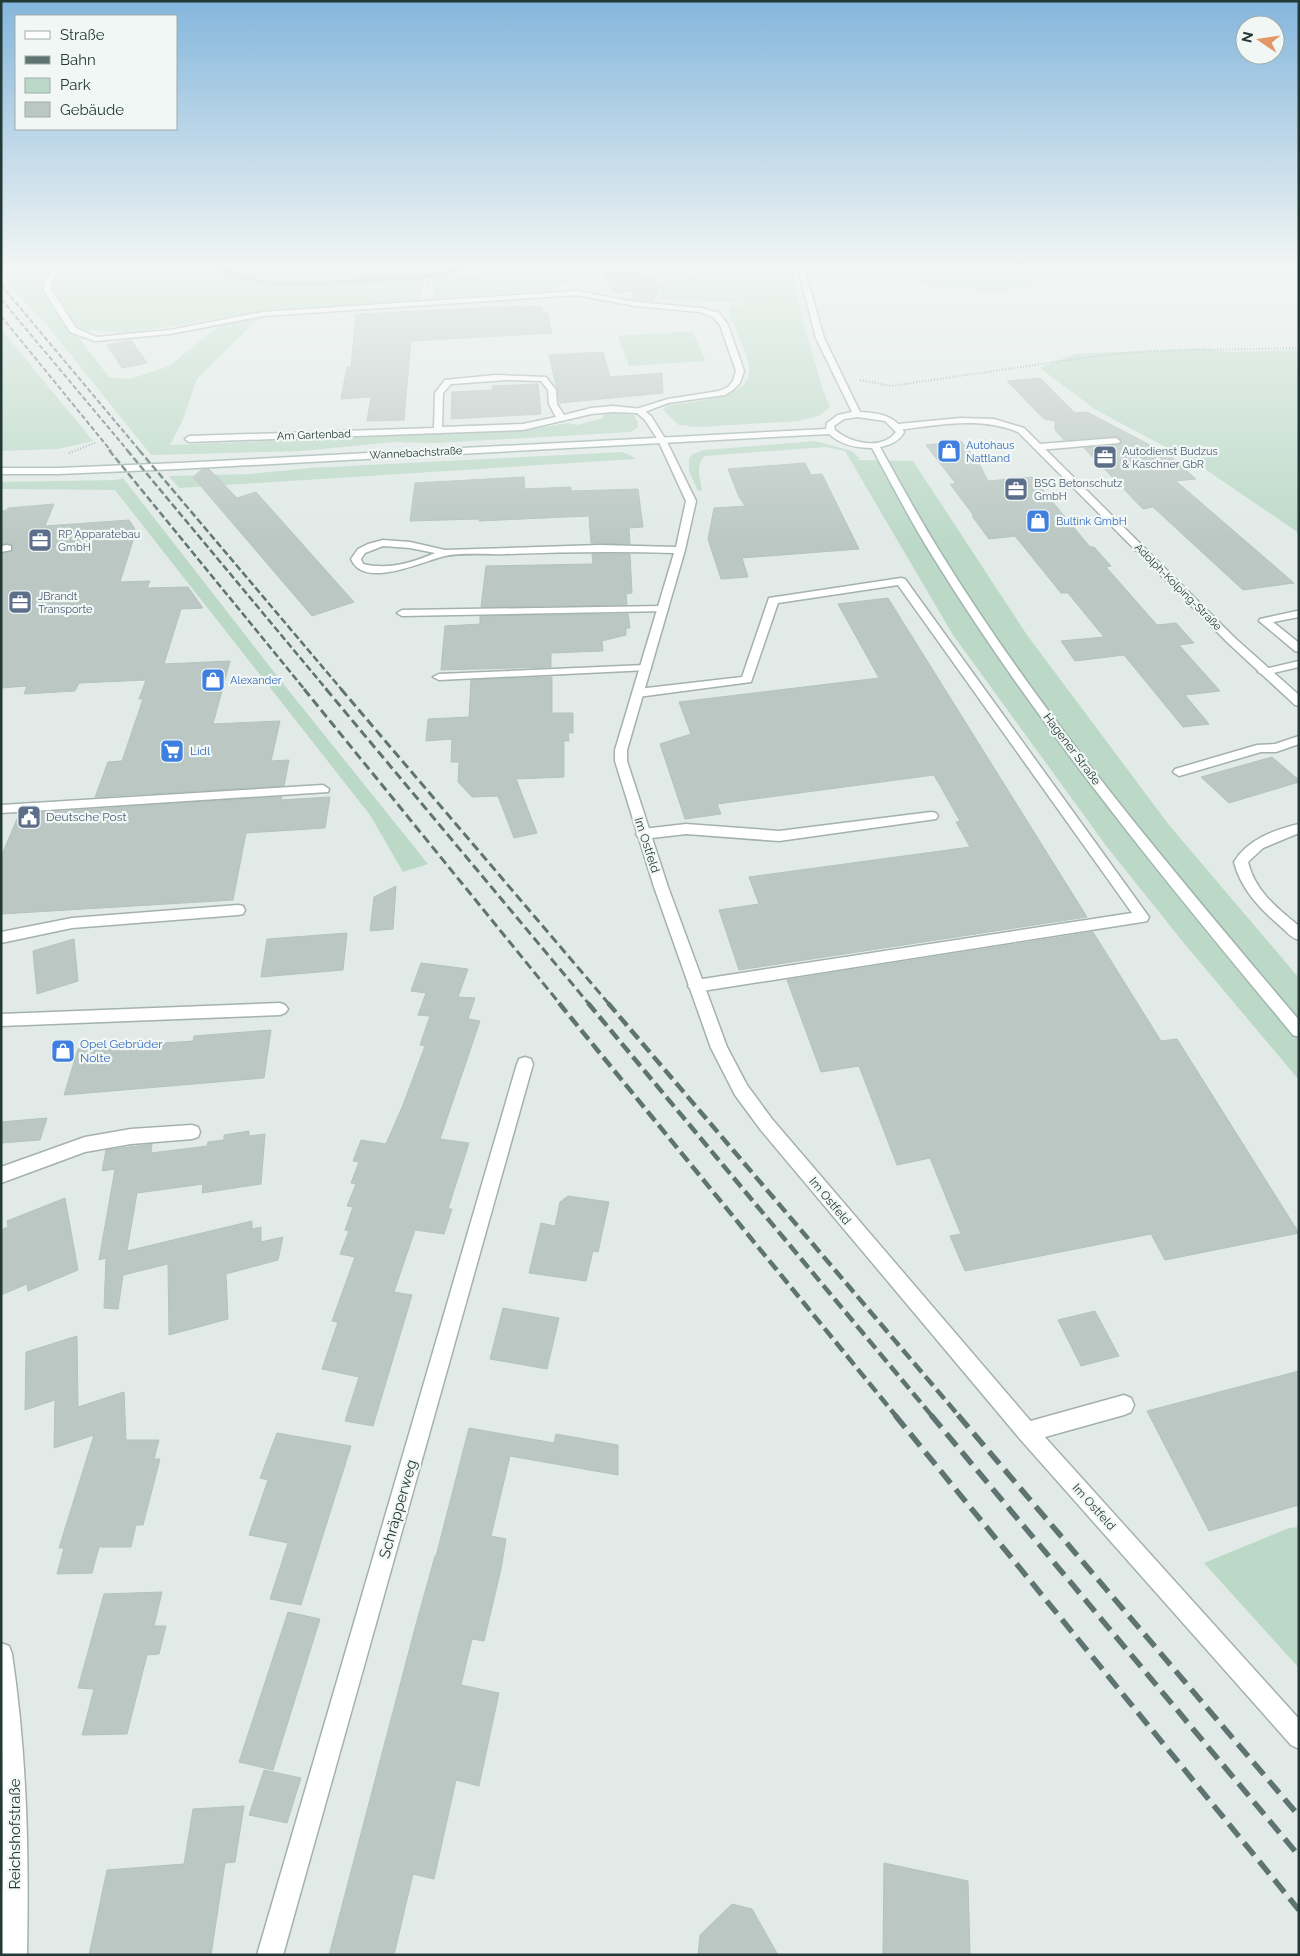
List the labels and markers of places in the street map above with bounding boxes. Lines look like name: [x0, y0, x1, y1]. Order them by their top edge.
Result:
shop icon: Autohaus Nattland: [936, 438, 962, 464]
place label: Autohaus Nattland: [966, 439, 1014, 465]
office icon: Autodienst Budzus & Kaschner GbR: [1092, 444, 1118, 470]
place label: Autodienst Budzus & Kaschner GbR: [1122, 445, 1218, 471]
office icon: BSG Betonschutz GmbH: [1003, 476, 1029, 502]
place label: BSG Betonschutz GmbH: [1034, 477, 1123, 503]
shop icon: Bultink GmbH: [1025, 508, 1051, 534]
place label: Bultink GmbH: [1056, 515, 1127, 528]
office icon: RP Apparatebau GmbH: [27, 527, 53, 553]
place label: RP Apparatebau GmbH: [58, 528, 140, 554]
office icon: JBrandt Transporte: [7, 589, 33, 615]
place label: JBrandt Transporte: [38, 590, 93, 616]
shop icon: Alexander: [200, 667, 226, 693]
place label: Alexander: [230, 674, 282, 687]
supermarket icon: Lidl: [159, 738, 185, 764]
place label: Lidl: [190, 744, 211, 758]
public building icon: Deutsche Post: [16, 804, 42, 830]
place label: Deutsche Post: [46, 810, 127, 824]
place label: Opel Gebrüder Nolte: [80, 1037, 163, 1065]
shop icon: Opel Gebrüder Nolte: [50, 1038, 76, 1064]

